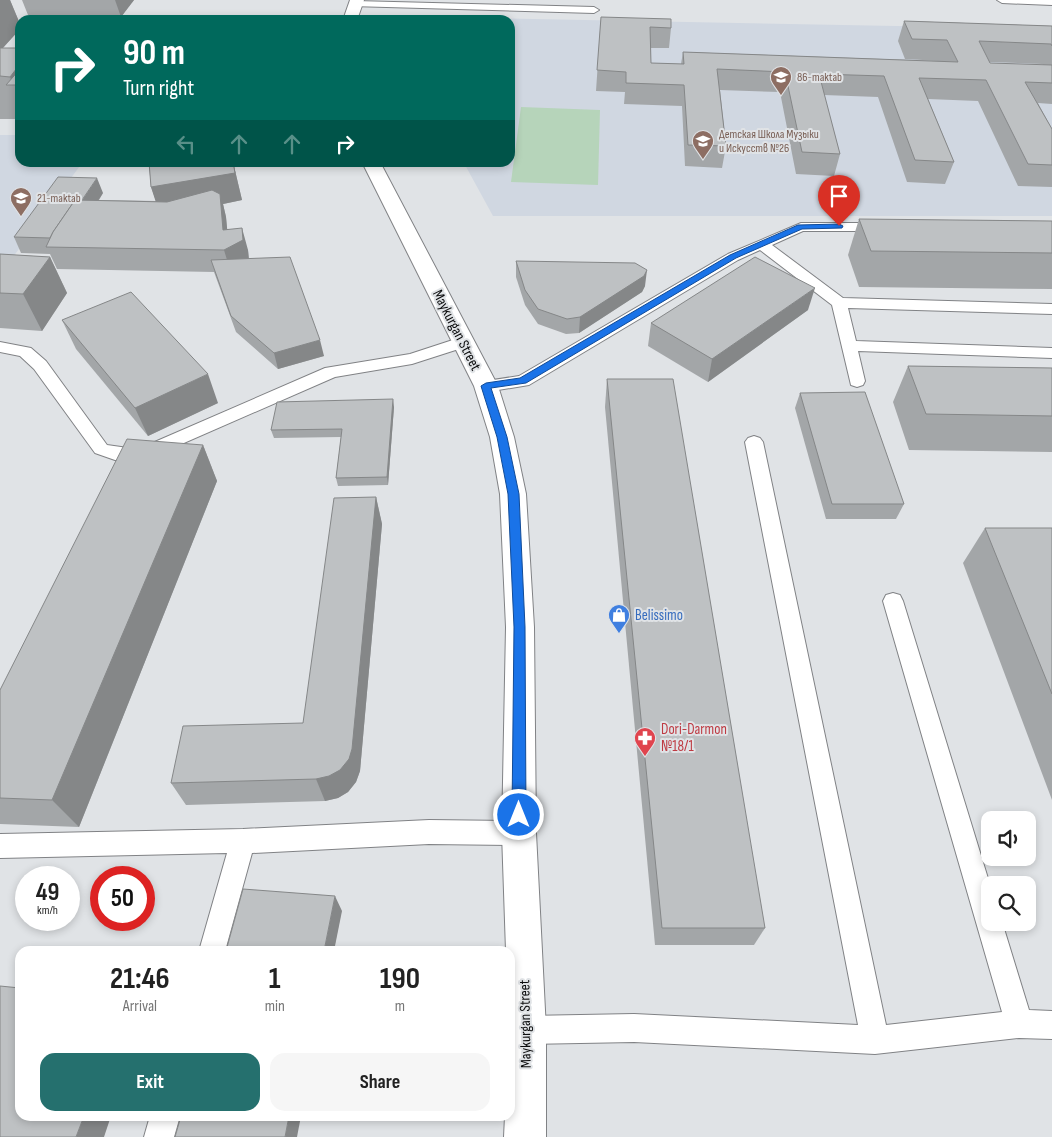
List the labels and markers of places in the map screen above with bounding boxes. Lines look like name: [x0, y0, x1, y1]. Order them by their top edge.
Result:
school or university icon: 86-maktab: [769, 65, 793, 96]
place label: 86-maktab: [797, 70, 842, 85]
place label: Детская Школа Музыки и Искусств №26: [719, 127, 819, 156]
school or university icon: Детская Школа Музыки и Искусств №26: [691, 129, 715, 160]
pin: [818, 175, 860, 226]
school or university icon: 21-maktab: [9, 186, 33, 217]
place label: 21-maktab: [37, 191, 81, 206]
shop icon: Belissimo: [607, 603, 631, 634]
place label: Belissimo: [635, 606, 683, 625]
place label: Dori-Darmon №18/1: [661, 720, 727, 756]
pharmacy icon: Dori-Darmon №18/1: [633, 726, 657, 757]

